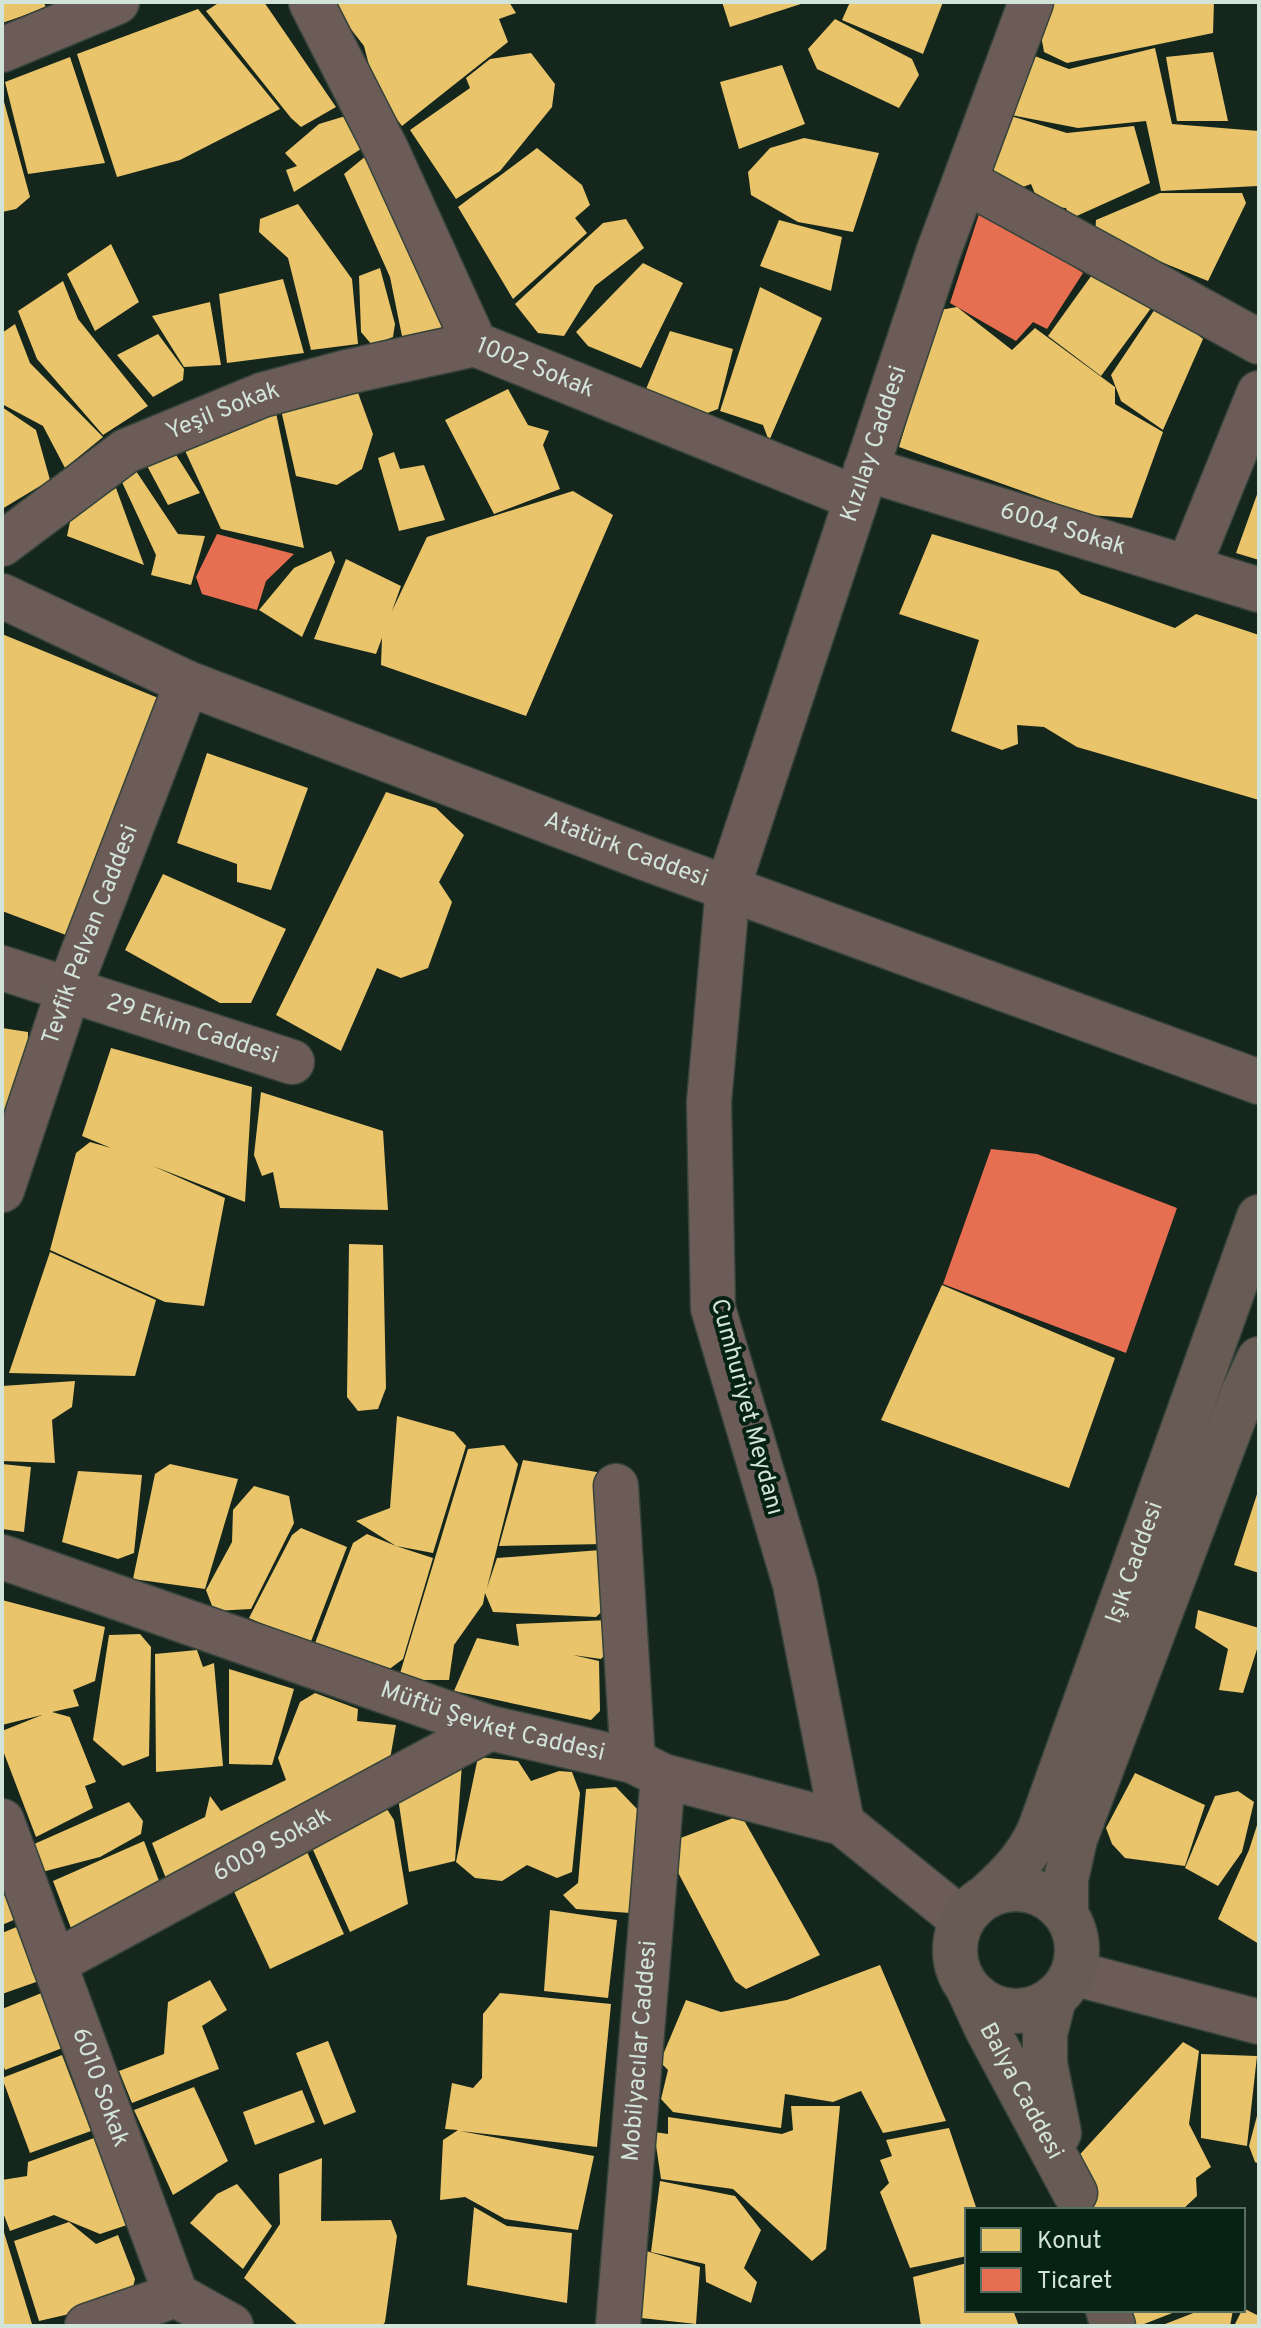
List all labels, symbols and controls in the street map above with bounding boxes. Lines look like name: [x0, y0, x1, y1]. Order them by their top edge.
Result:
street label: 1002 Sokak: [471, 331, 598, 406]
street label: Kızılay Caddesi: [835, 362, 915, 526]
street label: Yeşil Sokak: [162, 376, 283, 448]
street label: 6004 Sokak: [996, 496, 1130, 563]
street label: Atatürk Caddesi: [540, 806, 712, 895]
street label: Tevfik Pelvan Caddesi: [36, 821, 146, 1049]
street label: 29 Ekim Caddesi: [102, 988, 282, 1072]
street label: Cumhuriyet Meydanı: [703, 1296, 789, 1518]
street label: Işık Caddesi: [1100, 1498, 1171, 1628]
street label: Müftü Şevket Caddesi: [376, 1676, 608, 1769]
street label: 6009 Sokak: [208, 1801, 337, 1889]
street label: Mobilyacılar Caddesi: [617, 1939, 665, 2163]
street label: Balya Caddesi: [972, 2018, 1069, 2165]
street label: 6010 Sokak: [64, 2024, 135, 2151]
legend: [965, 2208, 1245, 2312]
text: Konut: [1037, 2227, 1102, 2257]
text: Ticaret: [1037, 2267, 1112, 2297]

